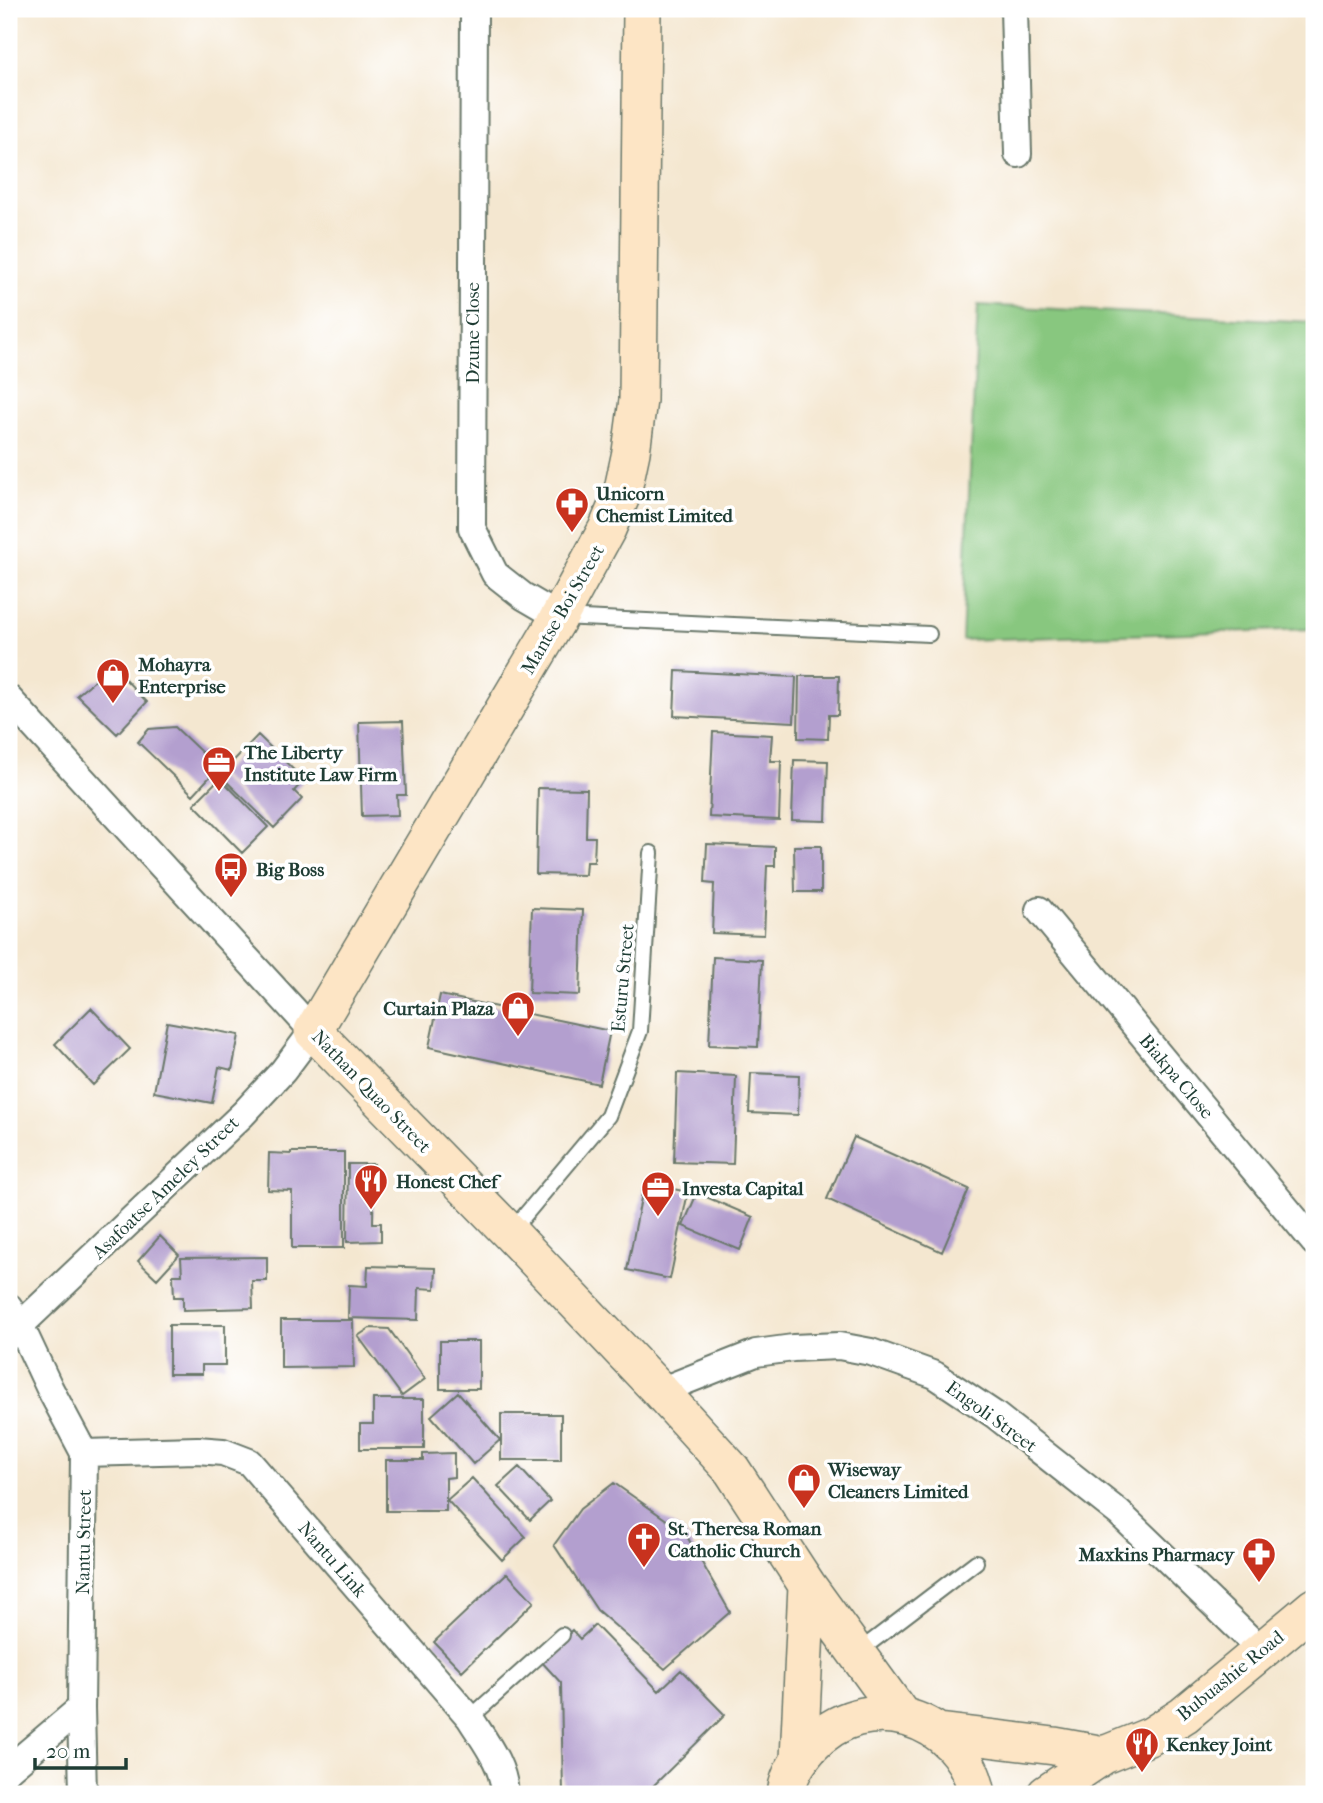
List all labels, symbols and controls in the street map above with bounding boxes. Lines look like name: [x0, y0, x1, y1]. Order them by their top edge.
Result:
street label: Dzune Close: [462, 282, 484, 384]
place label: Unicorn Chemist Limited: [595, 483, 734, 527]
pharmacy icon: Unicorn Chemist Limited: [553, 485, 591, 534]
street label: Mantse Boi Street: [517, 541, 609, 678]
place label: Mohayra Enterprise: [137, 654, 226, 698]
shop icon: Mohayra Enterprise: [94, 656, 132, 705]
place label: The Liberty Institute Law Firm: [243, 742, 397, 786]
office icon: The Liberty Institute Law Firm: [200, 744, 238, 793]
bus stop icon: Big Boss: [212, 850, 250, 899]
place label: Big Boss: [256, 859, 324, 881]
street label: Esturu Street: [607, 922, 639, 1033]
shop icon: Curtain Plaza: [499, 989, 537, 1038]
place label: Curtain Plaza: [383, 998, 495, 1020]
street label: Nathan Quao Street: [307, 1026, 436, 1158]
street label: Biakpa Close: [1134, 1030, 1218, 1123]
street label: Asafoatse Ameley Street: [87, 1112, 244, 1264]
restaurant icon: Honest Chef: [352, 1162, 390, 1211]
office icon: Investa Capital: [639, 1169, 677, 1218]
place label: Honest Chef: [396, 1171, 502, 1193]
place label: Investa Capital: [682, 1178, 804, 1200]
street label: Engoli Street: [942, 1376, 1041, 1457]
place label: Wiseway Cleaners Limited: [827, 1459, 969, 1503]
shop icon: Wiseway Cleaners Limited: [785, 1461, 823, 1510]
street label: Nantu Street: [72, 1489, 96, 1595]
street label: Nantu Link: [293, 1517, 371, 1602]
place label: St. Theresa Roman Catholic Church: [668, 1518, 822, 1562]
church icon: St. Theresa Roman Catholic Church: [625, 1520, 663, 1569]
pharmacy icon: Maxkins Pharmacy: [1240, 1535, 1278, 1584]
place label: Maxkins Pharmacy: [1077, 1544, 1235, 1566]
street label: Bubuashie Road: [1173, 1626, 1289, 1726]
restaurant icon: Kenkey Joint: [1123, 1725, 1161, 1774]
scale bar: [35, 1726, 126, 1770]
place label: Kenkey Joint: [1166, 1734, 1272, 1756]
text: 20 m: [46, 1739, 91, 1763]

